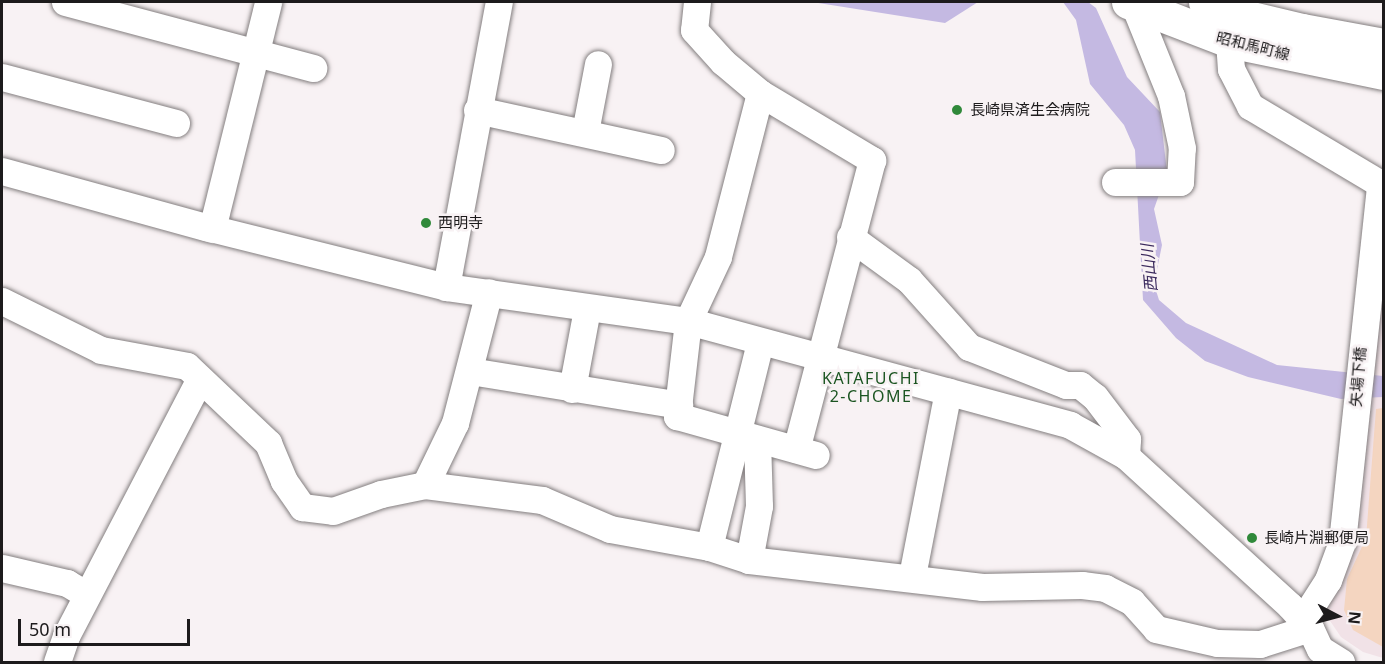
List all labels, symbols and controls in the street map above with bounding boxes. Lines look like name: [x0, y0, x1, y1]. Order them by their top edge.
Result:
street label: 昭和馬町線: [1214, 28, 1292, 64]
marker: 長崎県済生会病院: [948, 101, 966, 119]
place label: 長崎県済生会病院: [970, 101, 1090, 119]
place label: 西明寺: [438, 214, 483, 232]
marker: 西明寺: [419, 216, 433, 230]
water label: 西山川: [1137, 243, 1161, 293]
street label: 矢場下橋: [1346, 346, 1370, 408]
district label: KATAFUCHI 2-CHOME: [822, 368, 920, 406]
place label: 長崎片淵郵便局: [1264, 529, 1369, 547]
marker: 長崎片淵郵便局: [1245, 531, 1259, 545]
north arrow: [1307, 586, 1367, 646]
scale bar: [21, 607, 194, 645]
text: N: [1343, 610, 1367, 625]
text: 50 m: [29, 617, 71, 641]

